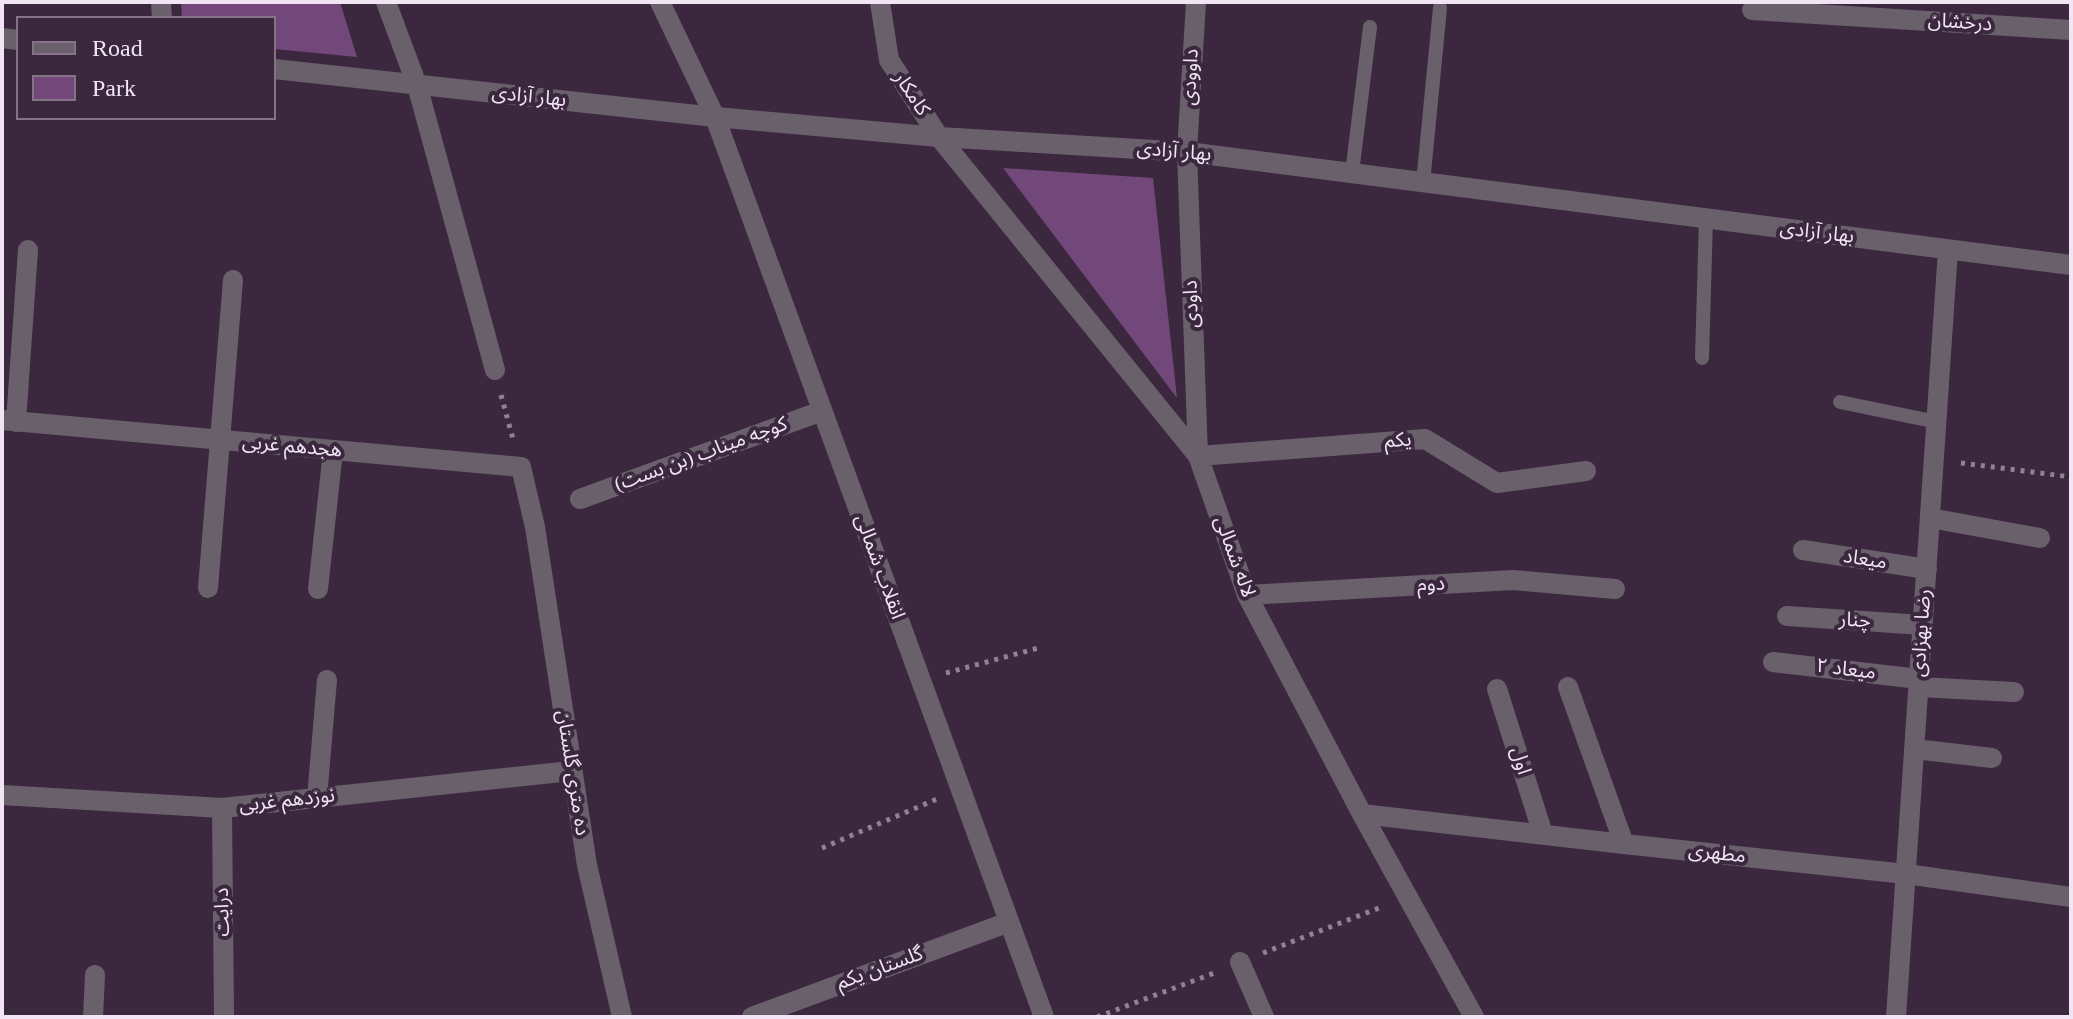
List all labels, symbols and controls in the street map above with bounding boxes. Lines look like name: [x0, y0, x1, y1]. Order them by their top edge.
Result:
street label: درخشان: [1927, 9, 1993, 37]
legend: [16, 16, 276, 120]
text: Road: [92, 35, 143, 61]
street label: داوودی: [1178, 48, 1204, 106]
street label: کامکار: [888, 67, 934, 121]
text: Park: [92, 75, 136, 101]
street label: بهار آزادی: [491, 81, 567, 113]
street label: بهار آزادی: [1136, 137, 1212, 167]
street label: بهار آزادی: [1778, 217, 1856, 249]
street label: داودی: [1179, 280, 1205, 328]
street label: کوچه میناب (بن بست): [611, 413, 791, 497]
street label: یکم: [1384, 428, 1412, 454]
street label: هجدهم غربی: [241, 431, 343, 463]
street label: انقلاب شمالی: [849, 511, 909, 623]
street label: لاله شمالی: [1208, 513, 1260, 601]
street label: میعاد: [1842, 545, 1888, 575]
street label: دوم: [1416, 572, 1446, 598]
street label: رضا بهزادی: [1907, 588, 1937, 678]
street label: چنار: [1838, 608, 1872, 634]
street label: میعاد ۲: [1815, 654, 1877, 686]
street label: ده متری گلستان: [550, 708, 594, 838]
street label: اول: [1504, 744, 1536, 778]
street label: نوزدهم غربی: [238, 784, 336, 818]
street label: مطهری: [1687, 839, 1747, 869]
street label: درایت: [211, 887, 235, 937]
street label: گلستان یکم: [833, 942, 927, 996]

